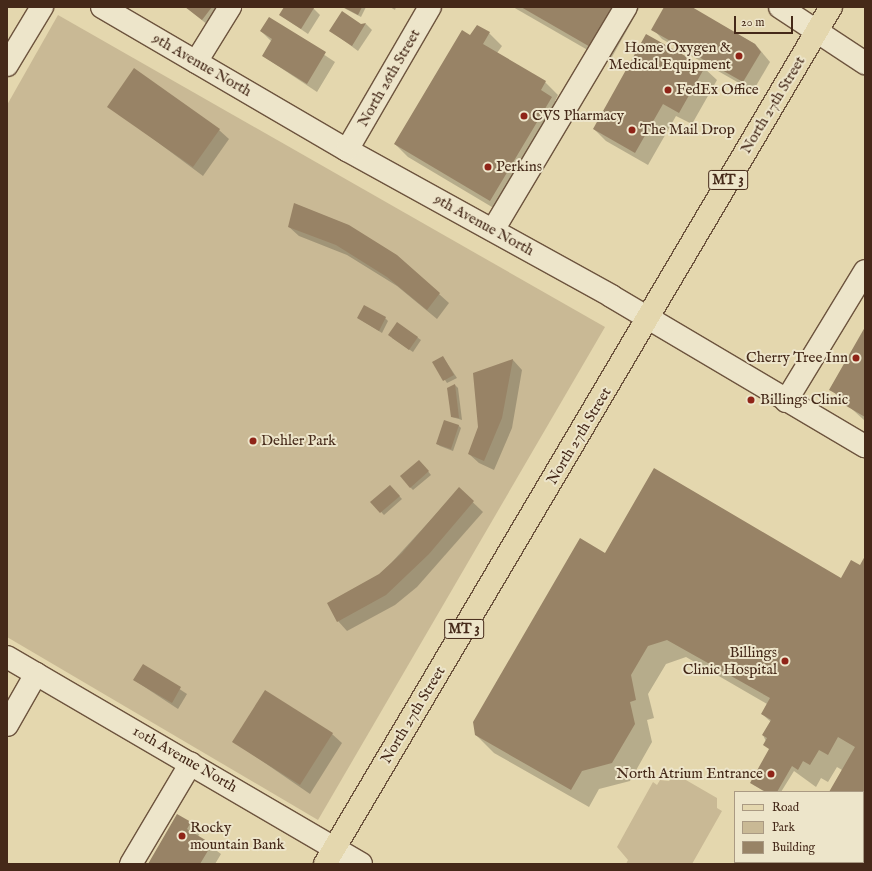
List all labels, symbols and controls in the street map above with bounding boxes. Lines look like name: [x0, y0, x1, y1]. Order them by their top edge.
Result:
scale bar: [736, 8, 795, 34]
text: 20 m: [741, 15, 764, 30]
street label: North 26th Street: [354, 26, 424, 130]
street label: 9th Avenue North: [149, 29, 255, 101]
place label: Home Oxygen & Medical Equipment: [609, 38, 731, 73]
marker: Home Oxygen & Medical Equipment: [734, 51, 744, 61]
street label: North 27th Street: [737, 53, 809, 157]
place label: FedEx Office: [676, 81, 759, 99]
marker: FedEx Office: [663, 85, 673, 95]
place label: CVS Pharmacy: [532, 107, 624, 125]
marker: CVS Pharmacy: [519, 111, 529, 121]
place label: The Mail Drop: [640, 121, 735, 139]
marker: The Mail Drop: [627, 125, 637, 135]
place label: Perkins: [496, 158, 542, 176]
marker: Perkins: [483, 162, 493, 172]
road number: MT 3: [708, 168, 748, 192]
street label: 9th Avenue North: [431, 190, 537, 260]
place label: Cherry Tree Inn: [746, 349, 848, 367]
marker: Cherry Tree Inn: [851, 353, 861, 363]
street label: North 27th Street: [543, 384, 615, 488]
place label: Billings Clinic: [760, 391, 848, 409]
marker: Billings Clinic: [745, 394, 757, 406]
place label: Dehler Park: [261, 432, 336, 450]
marker: Dehler Park: [248, 436, 258, 446]
road number: MT 3: [444, 617, 484, 641]
place label: Billings Clinic Hospital: [683, 643, 777, 678]
marker: Billings Clinic Hospital: [780, 656, 790, 666]
street label: North 27th Street: [377, 663, 449, 767]
street label: 10th Avenue North: [130, 722, 240, 796]
place label: North Atrium Entrance: [616, 765, 763, 783]
marker: North Atrium Entrance: [766, 769, 776, 779]
legend: [734, 791, 864, 863]
text: Road: [772, 800, 799, 815]
place label: Rocky mountain Bank: [190, 818, 285, 853]
text: Park: [772, 820, 795, 835]
marker: Rocky mountain Bank: [177, 831, 187, 841]
text: Building: [772, 840, 815, 855]

